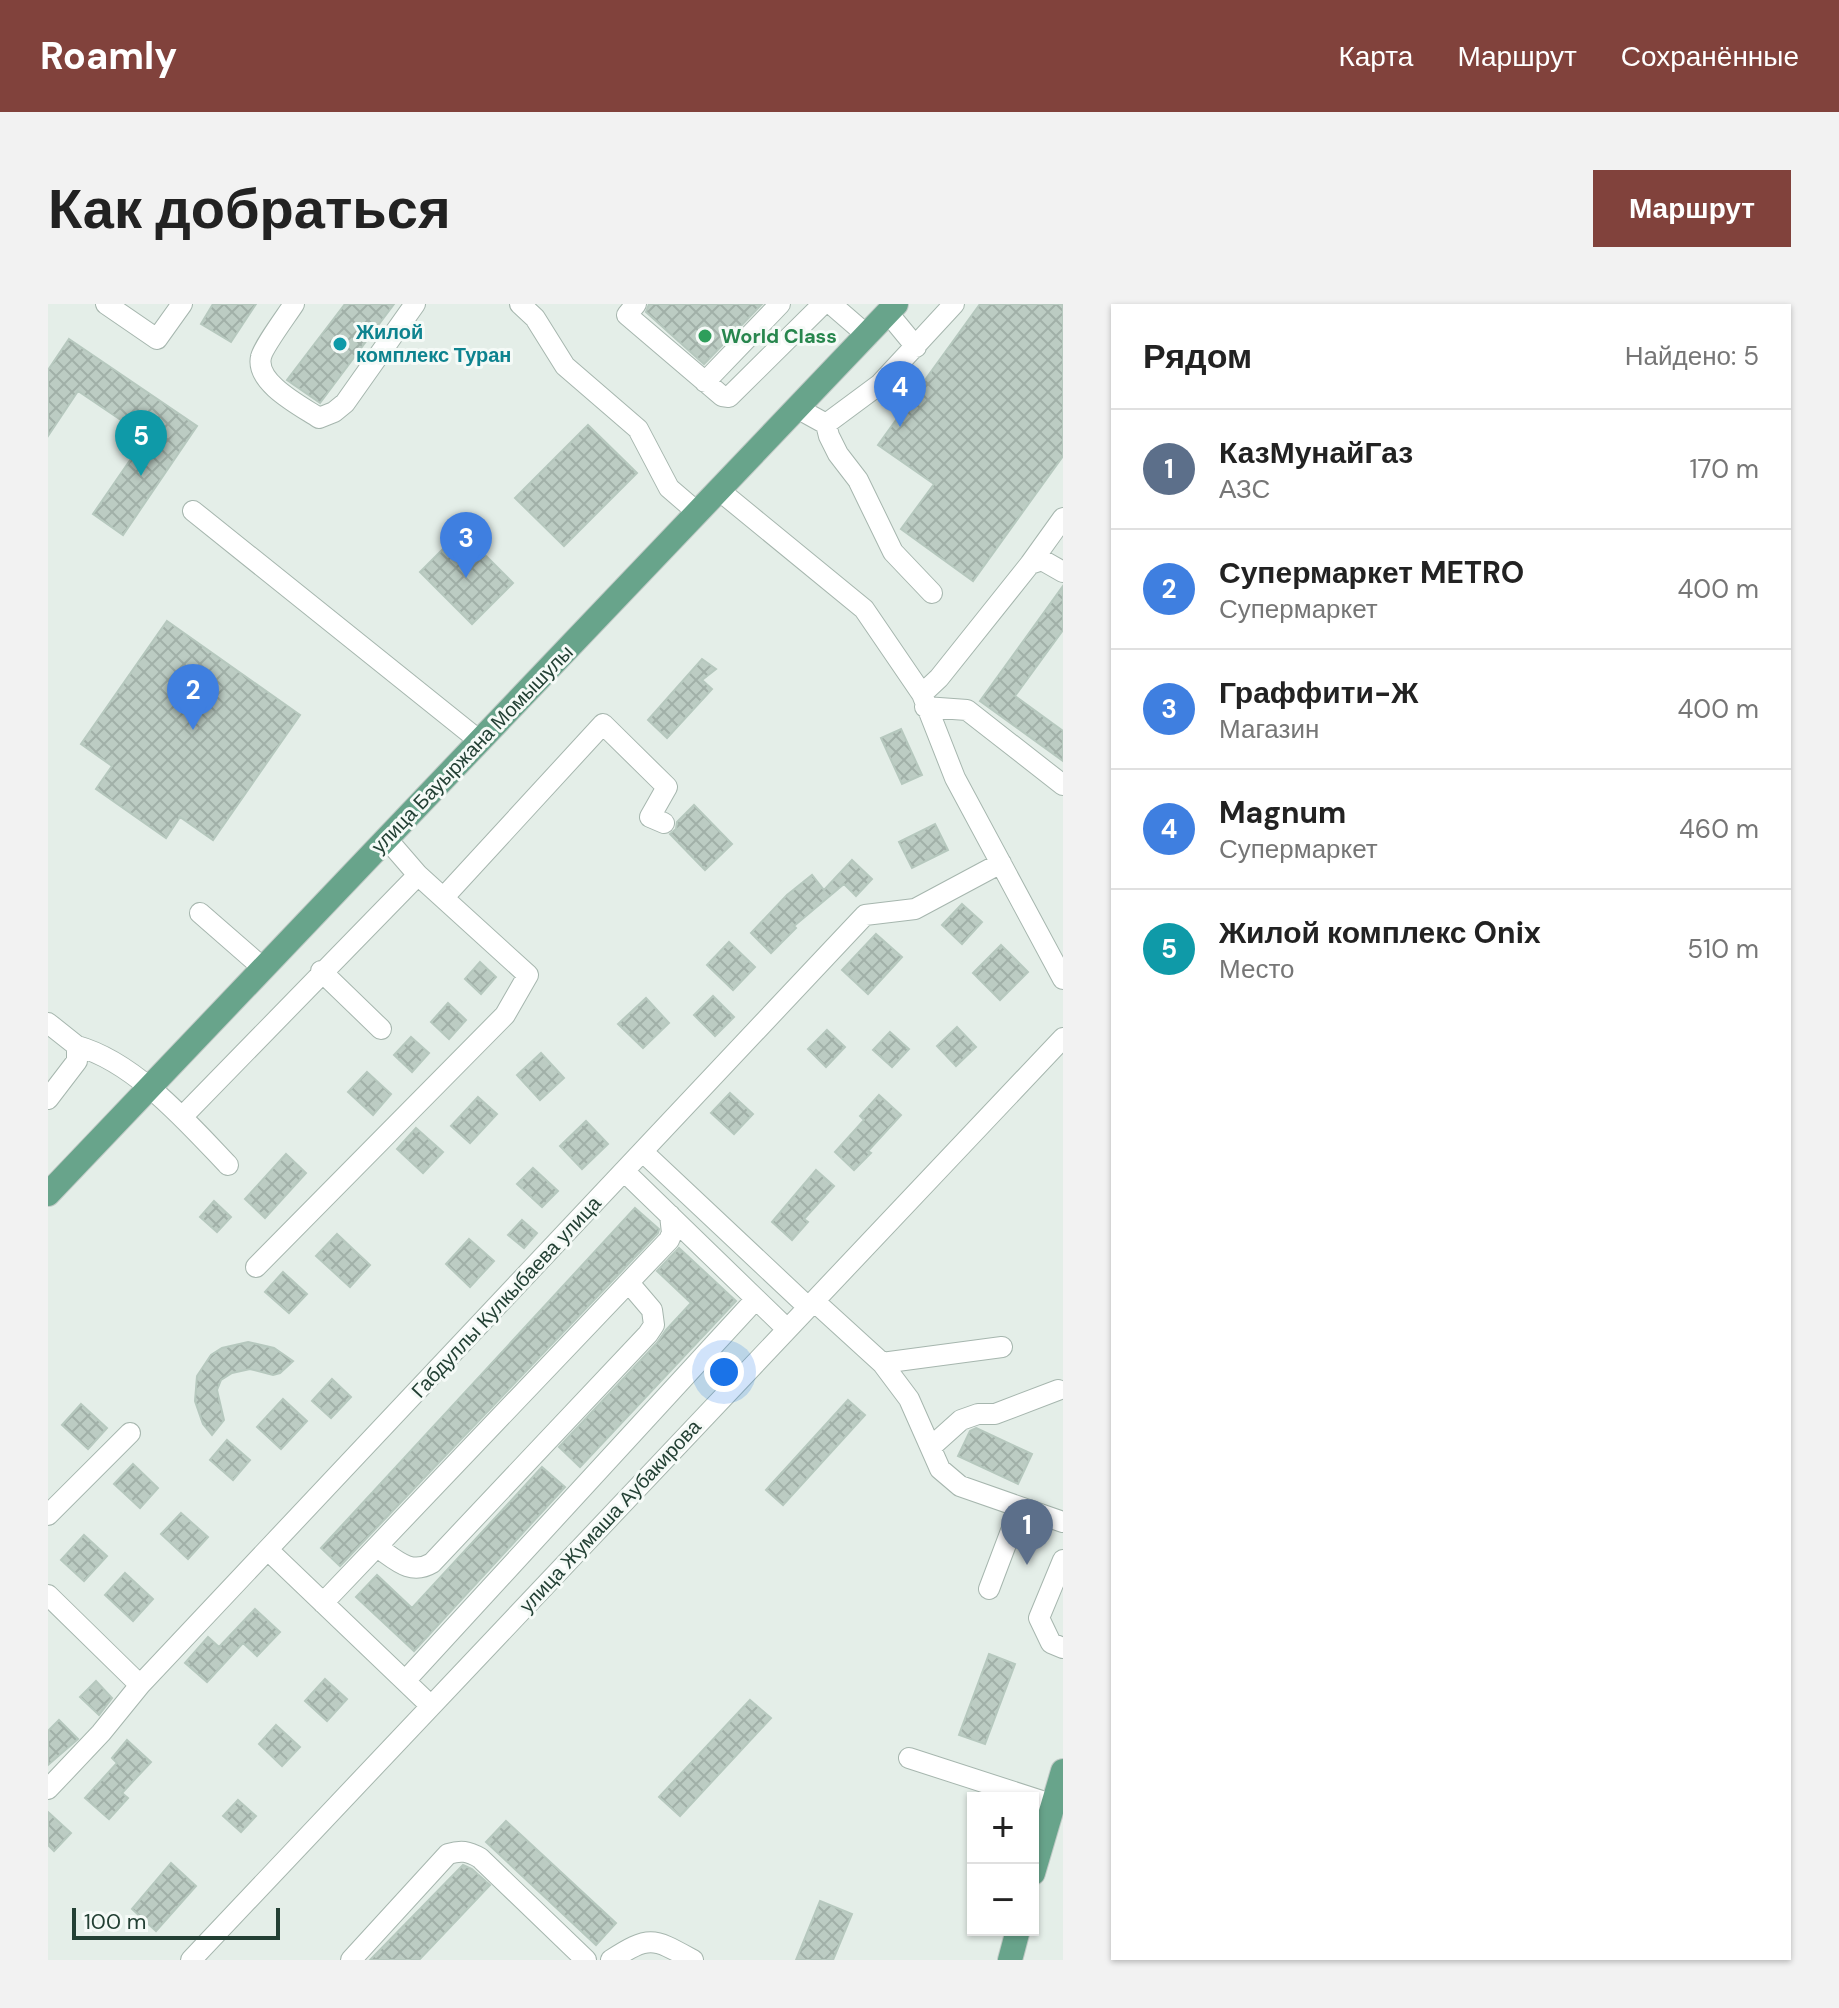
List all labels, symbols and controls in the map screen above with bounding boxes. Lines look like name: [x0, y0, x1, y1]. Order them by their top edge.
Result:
text: Roamly: [40, 31, 177, 81]
text: Карта: [1338, 38, 1413, 75]
text: Маршрут: [1457, 38, 1577, 75]
text: Сохранённые: [1621, 38, 1799, 75]
button: Маршрут: [1593, 170, 1791, 247]
text: Как добраться: [48, 172, 451, 245]
place label: Жилой комплекс Туран: [355, 319, 511, 368]
place label: World Class: [721, 323, 837, 349]
marker: World Class: [696, 327, 714, 345]
text: Рядом: [1143, 334, 1252, 379]
marker: Жилой комплекс Туран: [331, 335, 349, 353]
text: Найдено: 5: [1625, 339, 1759, 373]
pin: 4: [874, 361, 926, 427]
pin: 5: [115, 410, 167, 476]
text: КазМунайГаз: [1219, 433, 1413, 472]
text: 1: [1164, 452, 1174, 486]
text: 170 m: [1690, 452, 1759, 486]
text: АЗС: [1219, 472, 1270, 506]
pin: 3: [440, 512, 492, 578]
text: Супермаркет METRO: [1219, 553, 1524, 592]
text: 2: [1161, 572, 1177, 606]
text: 400 m: [1678, 572, 1759, 606]
text: Супермаркет: [1219, 592, 1378, 626]
street label: улица Бауыржана Момышулы: [366, 639, 578, 859]
pin: 2: [167, 664, 219, 730]
text: Граффити-Ж: [1219, 673, 1418, 712]
text: 3: [1161, 692, 1177, 726]
text: 400 m: [1678, 692, 1759, 726]
text: Магазин: [1219, 712, 1319, 746]
text: Magnum: [1219, 793, 1346, 832]
text: 4: [1161, 812, 1177, 846]
text: 460 m: [1679, 812, 1759, 846]
text: Супермаркет: [1219, 832, 1378, 866]
text: Жилой комплекс Onix: [1219, 913, 1541, 952]
text: 5: [1161, 932, 1177, 966]
text: 510 m: [1687, 932, 1759, 966]
text: Место: [1219, 952, 1295, 986]
street label: Габдуллы Кулкыбаева улица: [406, 1190, 607, 1403]
your location: [704, 1352, 744, 1392]
street label: улица Жумаша Аубакирова: [514, 1413, 707, 1618]
pin: 1: [1001, 1499, 1053, 1565]
map controls: [967, 1792, 1039, 1936]
button: +: [967, 1792, 1039, 1864]
button: −: [967, 1864, 1039, 1936]
scale bar: [72, 1904, 280, 1940]
text: 100 m: [84, 1907, 146, 1936]

